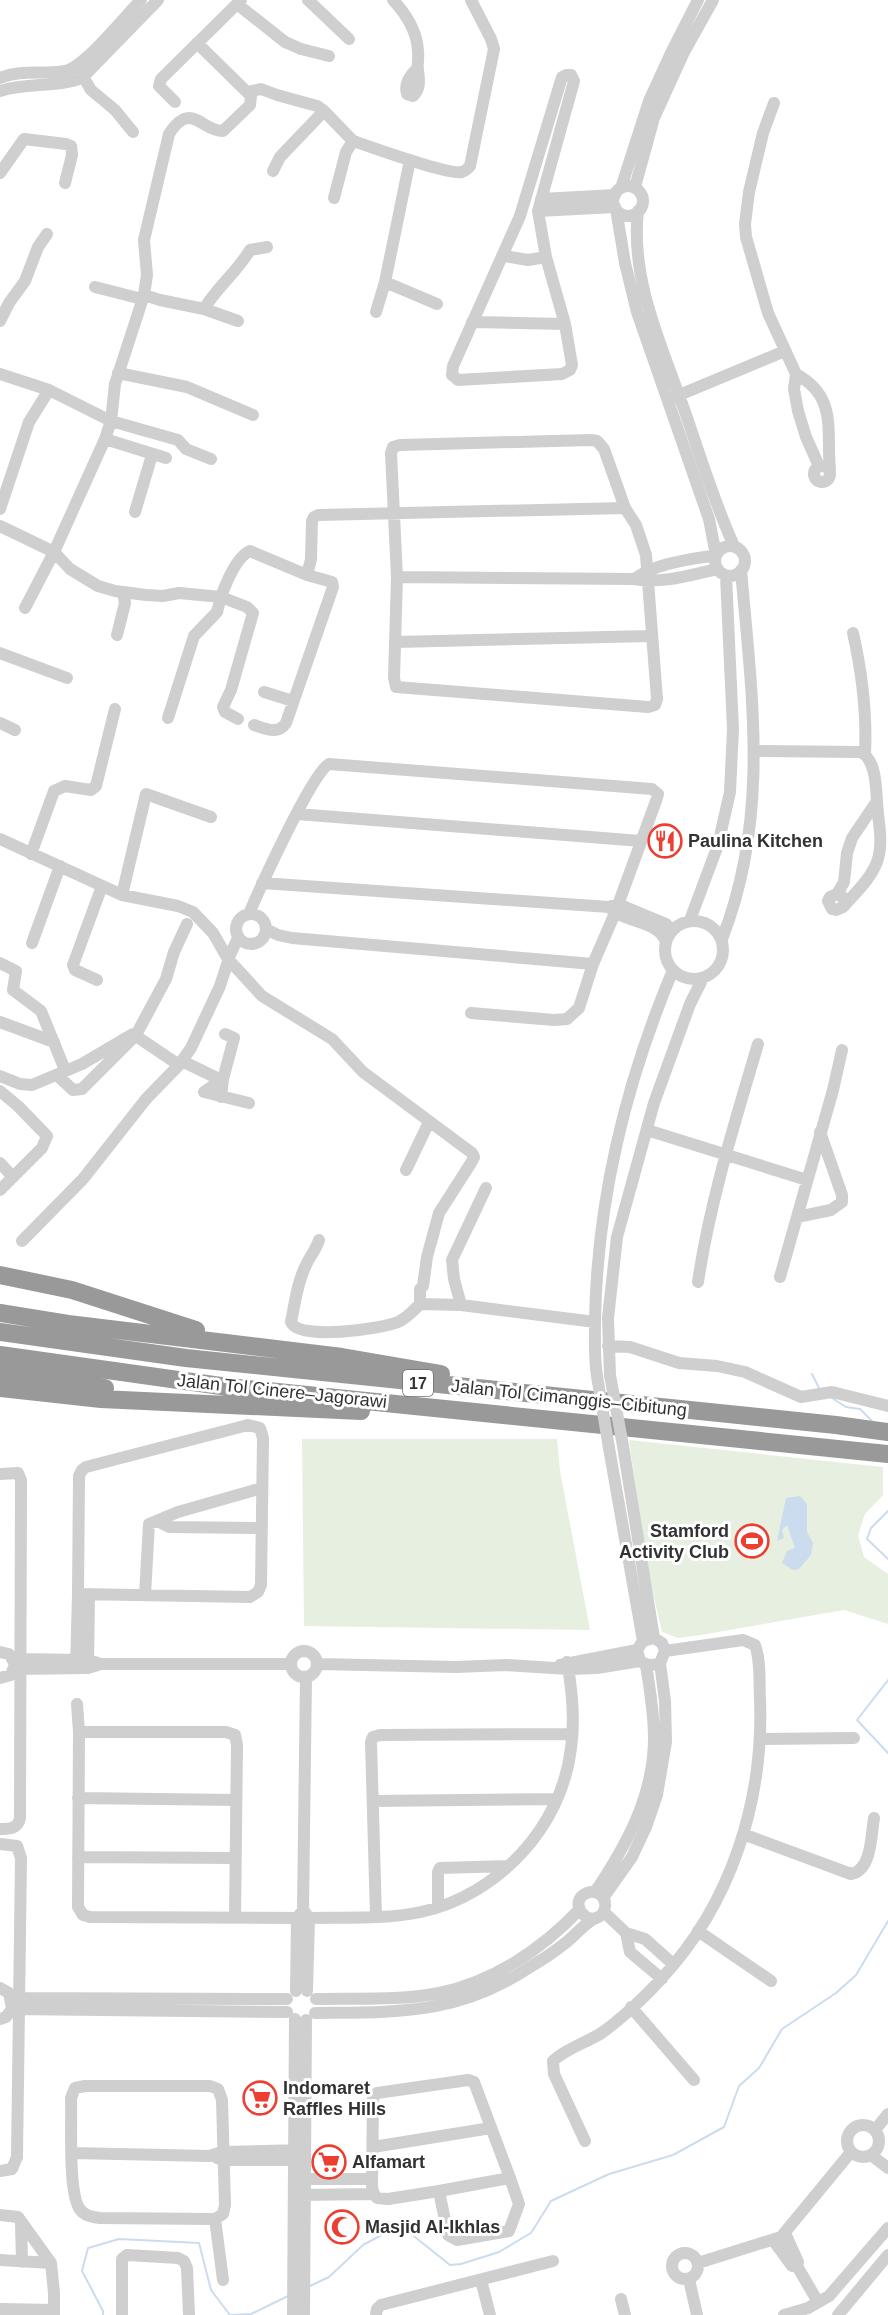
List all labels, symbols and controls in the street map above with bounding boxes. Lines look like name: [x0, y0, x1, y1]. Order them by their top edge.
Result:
restaurant icon: Paulina Kitchen: [647, 823, 683, 859]
place label: Paulina Kitchen: [688, 831, 823, 851]
street label: Jalan Tol Cinere–Jagorawi: [176, 1370, 388, 1412]
road number: 17: [403, 1370, 433, 1396]
street label: Jalan Tol Cimanggis–Cibitung: [450, 1376, 688, 1420]
place label: Stamford Activity Club: [619, 1521, 729, 1562]
sports icon: Stamford Activity Club: [734, 1523, 770, 1559]
place label: Indomaret Raffles Hills: [283, 2078, 386, 2119]
supermarket icon: Indomaret Raffles Hills: [242, 2080, 278, 2116]
supermarket icon: Alfamart: [311, 2144, 347, 2180]
place label: Alfamart: [352, 2152, 425, 2172]
mosque icon: Masjid Al-Ikhlas: [324, 2209, 360, 2245]
place label: Masjid Al-Ikhlas: [365, 2217, 500, 2237]

